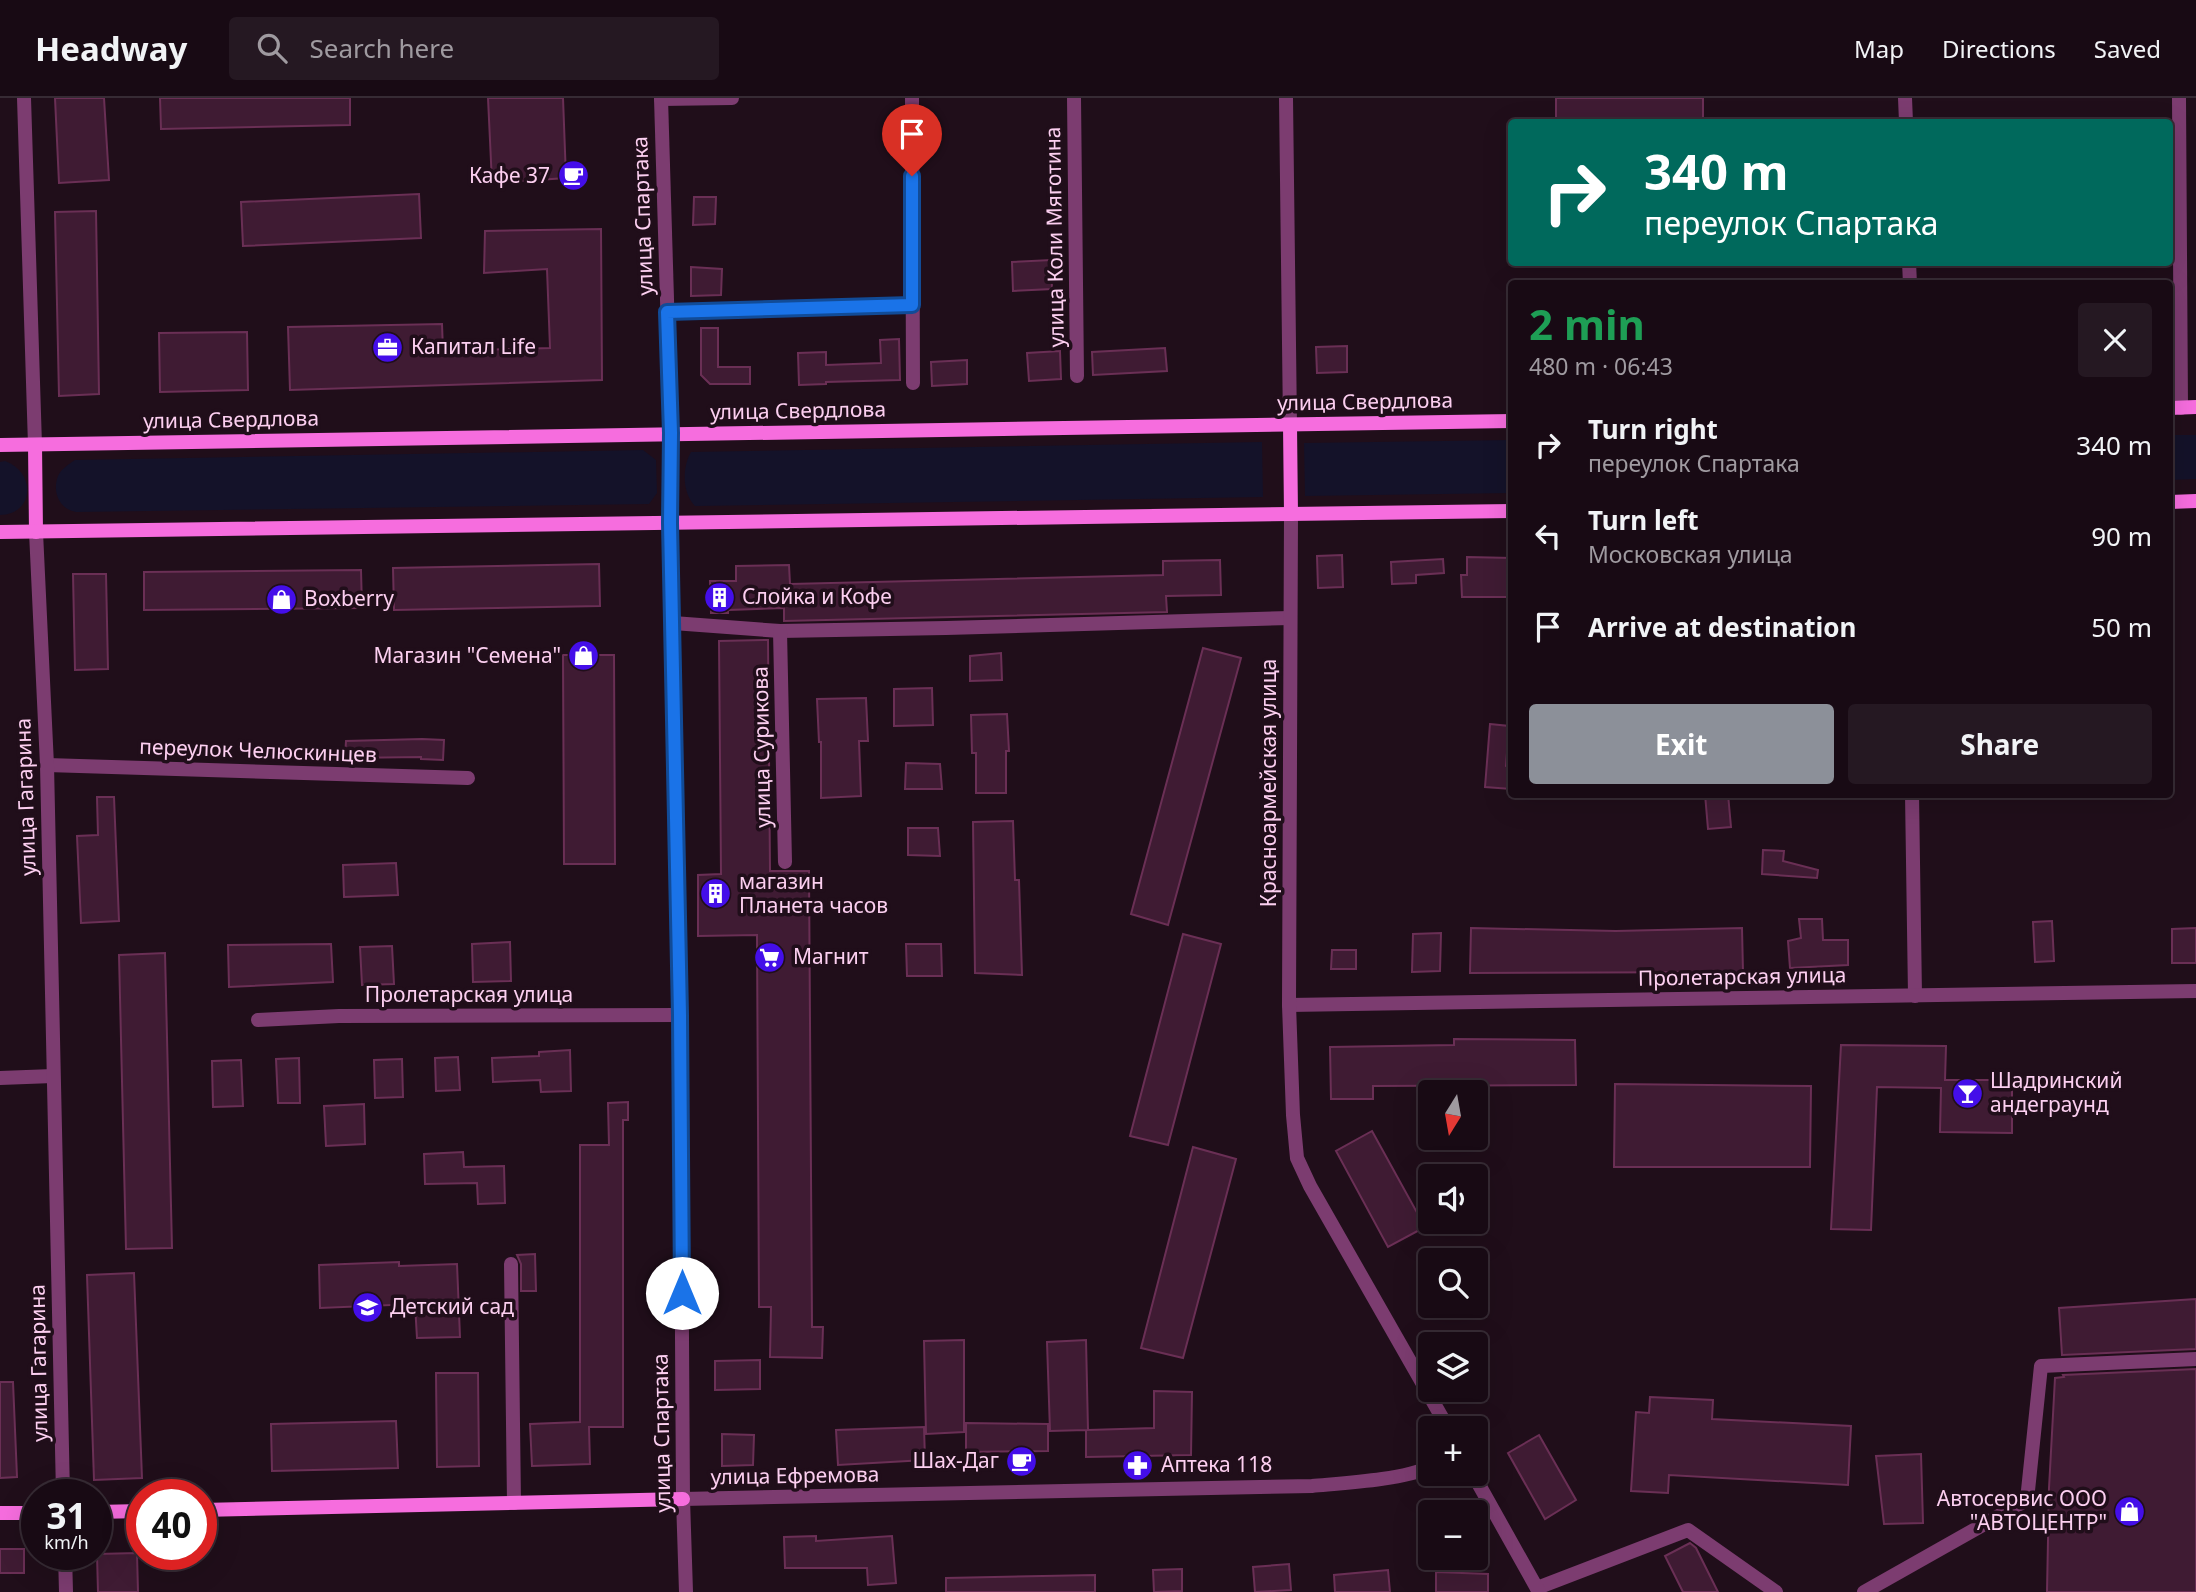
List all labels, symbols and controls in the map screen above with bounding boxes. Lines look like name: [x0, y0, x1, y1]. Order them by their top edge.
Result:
search box: [229, 17, 719, 80]
text: Headway: [35, 26, 187, 71]
icon: search: [253, 29, 291, 67]
text: Search here: [309, 30, 454, 66]
text: Map: [1854, 32, 1904, 65]
text: Directions: [1942, 32, 2056, 65]
text: Saved: [2094, 32, 2161, 65]
pin: [882, 104, 942, 176]
icon: arrive: [893, 115, 931, 153]
street label: улица Коли Мяготина: [1038, 126, 1070, 348]
street label: улица Спартака: [625, 136, 659, 296]
text: 340 m: [1644, 138, 1789, 204]
icon: right: [1529, 147, 1620, 238]
cafe icon: Кафе 37: [556, 159, 590, 193]
place label: Кафе 37: [469, 161, 550, 189]
text: переулок Спартака: [1644, 201, 1939, 244]
text: 2 min: [1529, 295, 1645, 352]
button: close: [2078, 303, 2152, 377]
office icon: Капитал Life: [371, 330, 405, 364]
place label: Капитал Life: [411, 332, 536, 360]
text: 480 m · 06:43: [1529, 350, 1673, 382]
street label: улица Свердлова: [1277, 385, 1453, 417]
street label: улица Свердлова: [710, 394, 886, 426]
street label: улица Свердлова: [143, 403, 319, 435]
text: Turn right: [1588, 411, 1718, 447]
icon: right: [1529, 426, 1567, 464]
text: 340 m: [2076, 427, 2152, 463]
text: переулок Спартака: [1588, 447, 1800, 479]
text: Turn left: [1588, 502, 1699, 538]
icon: left: [1529, 517, 1567, 555]
text: 90 m: [2091, 518, 2152, 554]
text: Московская улица: [1588, 538, 1793, 570]
building icon: Слойка и Кофе: [702, 580, 736, 614]
shop icon: Boxberry: [264, 582, 298, 616]
place label: Слойка и Кофе: [742, 582, 892, 610]
place label: Boxberry: [304, 584, 394, 612]
icon: arrive: [1529, 608, 1567, 646]
text: Arrive at destination: [1588, 609, 1857, 645]
text: 50 m: [2091, 609, 2152, 645]
shop icon: Магазин "Семена": [567, 639, 601, 673]
place label: Магазин "Семена": [374, 641, 561, 669]
street label: Красноармейская улица: [1254, 659, 1282, 907]
street label: улица Сурикова: [746, 666, 776, 828]
button: Exit: [1529, 704, 1834, 784]
button: Share: [1848, 704, 2152, 784]
street label: улица Гагарина: [8, 718, 42, 876]
street label: переулок Челюскинцев: [139, 732, 377, 768]
place label: магазин Планета часов: [739, 867, 888, 919]
building icon: магазин Планета часов: [699, 877, 733, 911]
supermarket icon: Магнит: [753, 940, 787, 974]
place label: Магнит: [793, 942, 869, 970]
street label: Пролетарская улица: [1638, 960, 1846, 992]
street label: Пролетарская улица: [365, 980, 573, 1008]
place label: Шадринский андеграунд: [1990, 1066, 2122, 1118]
bar icon: Шадринский андеграунд: [1950, 1076, 1984, 1110]
north arrow: [1418, 1080, 1488, 1150]
map controls: [1418, 1080, 1488, 1570]
button: sound: [1418, 1164, 1488, 1234]
button: search: [1418, 1248, 1488, 1318]
position arrow: [645, 1256, 719, 1330]
street label: улица Гагарина: [23, 1284, 53, 1442]
school or university icon: Детский сад: [350, 1290, 384, 1324]
place label: Детский сад: [390, 1292, 514, 1320]
button: layers: [1418, 1332, 1488, 1402]
street label: улица Спартака: [646, 1353, 676, 1513]
button: +: [1418, 1416, 1488, 1486]
cafe icon: Шах-Даг: [1005, 1444, 1039, 1478]
place label: Шах-Даг: [913, 1446, 999, 1474]
pharmacy icon: Аптека 118: [1121, 1448, 1155, 1482]
place label: Аптека 118: [1161, 1450, 1272, 1478]
street label: улица Ефремова: [710, 1460, 880, 1490]
speed limit sign: 40: [126, 1479, 217, 1570]
place label: Автосервис ООО "АВТОЦЕНТР": [1937, 1484, 2107, 1536]
text: 31: [46, 1492, 87, 1539]
shop icon: Автосервис ООО "АВТОЦЕНТР": [2113, 1494, 2147, 1528]
button: −: [1418, 1500, 1488, 1570]
text: km/h: [44, 1530, 89, 1554]

